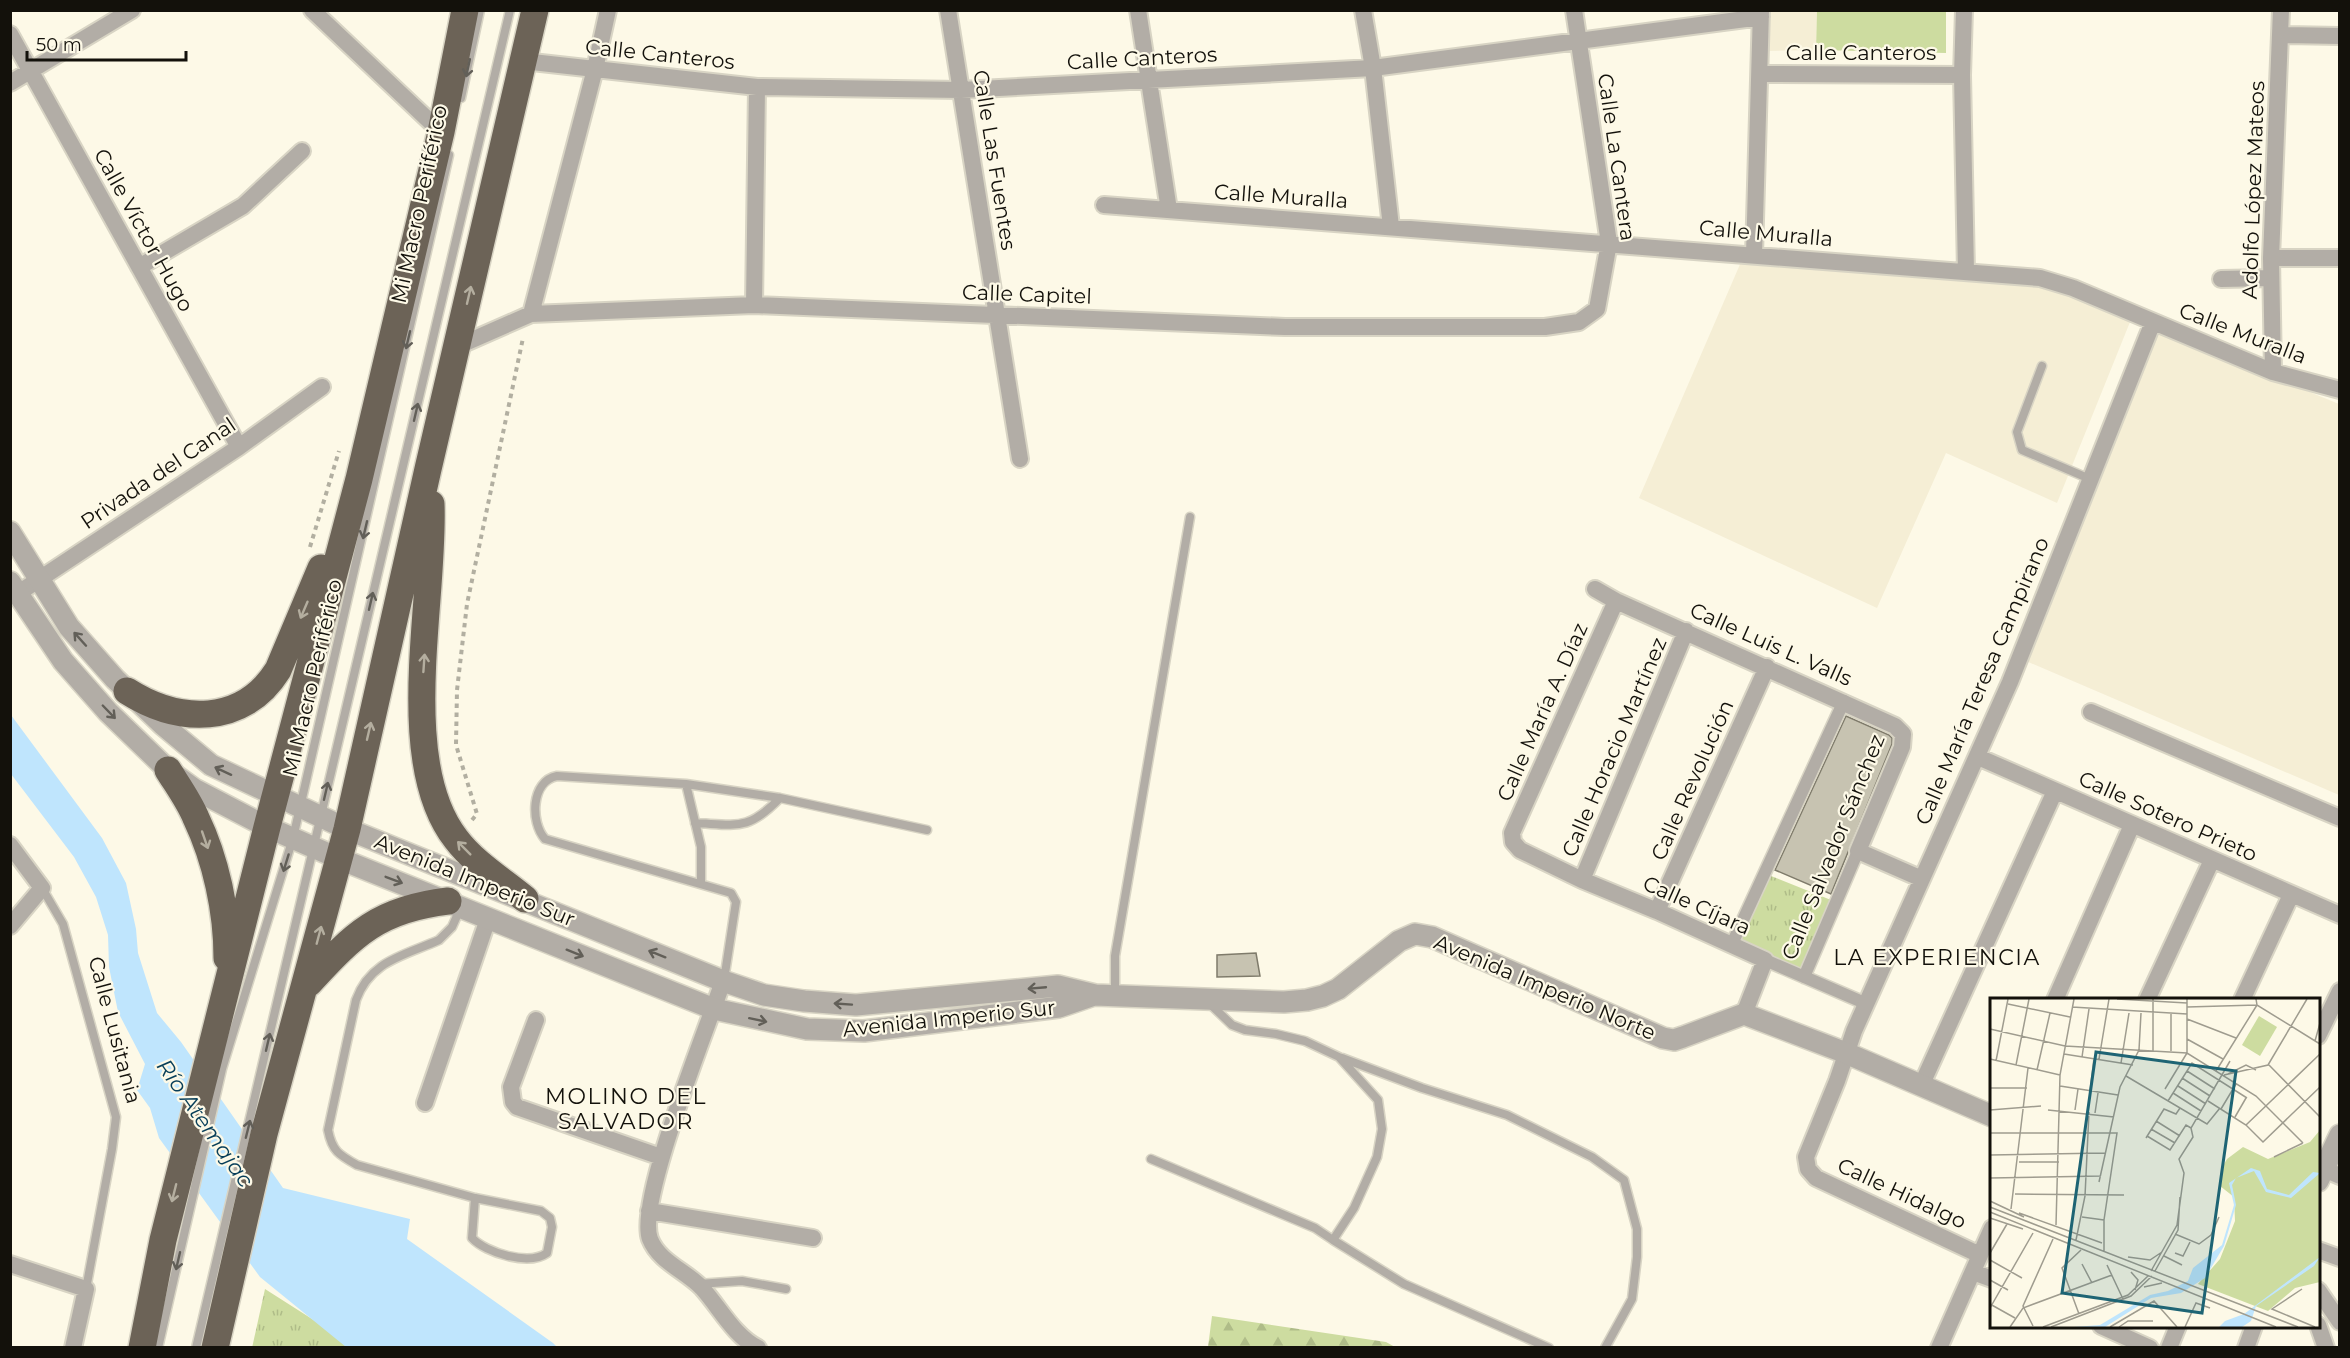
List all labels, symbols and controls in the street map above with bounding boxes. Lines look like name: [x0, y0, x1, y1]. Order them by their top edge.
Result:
scale bar: [27, 24, 186, 62]
text: 50 m: [36, 34, 82, 56]
street label: Calle Canteros: [584, 34, 736, 74]
street label: Calle Canteros: [1786, 40, 1936, 65]
street label: Calle Canteros: [1066, 42, 1218, 74]
one-way arrow: [462, 57, 473, 77]
street label: Calle Las Fuentes: [968, 68, 1022, 252]
street label: Calle La Cantera: [1593, 72, 1641, 242]
street label: Adolfo López Mateos: [2237, 80, 2269, 300]
street label: Mi Macro Periférico: [386, 103, 452, 305]
street label: Calle Víctor Hugo: [89, 144, 199, 316]
street label: Calle Muralla: [1213, 179, 1349, 213]
street label: Calle Muralla: [1698, 215, 1834, 251]
street label: Calle Capitel: [962, 279, 1092, 309]
one-way arrow: [463, 286, 475, 305]
street label: Calle Muralla: [2176, 297, 2310, 369]
one-way arrow: [401, 330, 413, 349]
one-way arrow: [411, 402, 423, 421]
street label: Privada del Canal: [76, 412, 240, 534]
one-way arrow: [358, 521, 370, 540]
street label: Calle María Teresa Campirano: [1910, 533, 2054, 829]
street label: Mi Macro Periférico: [277, 577, 347, 779]
one-way arrow: [366, 592, 378, 611]
street label: Calle Luis L. Valls: [1686, 597, 1856, 691]
one-way arrow: [298, 601, 309, 619]
street label: Calle María A. Díaz: [1491, 619, 1593, 805]
one-way arrow: [73, 632, 87, 647]
street label: Calle Horacio Martínez: [1556, 634, 1672, 860]
one-way arrow: [419, 653, 430, 673]
street label: Calle Revolución: [1645, 696, 1739, 864]
one-way arrow: [101, 705, 116, 720]
one-way arrow: [364, 721, 376, 740]
street label: Calle Salvador Sánchez: [1776, 731, 1890, 963]
one-way arrow: [214, 764, 232, 776]
street label: Calle Sotero Prieto: [2075, 765, 2261, 867]
one-way arrow: [321, 782, 333, 801]
street label: Avenida Imperio Sur: [371, 828, 579, 932]
one-way arrow: [200, 830, 211, 849]
one-way arrow: [457, 840, 471, 855]
one-way arrow: [279, 853, 290, 872]
street label: Calle Cíjara: [1639, 870, 1755, 940]
one-way arrow: [384, 875, 403, 886]
one-way arrow: [313, 926, 325, 945]
street label: Avenida Imperio Norte: [1431, 929, 1659, 1045]
district label: LA EXPERIENCIA: [1833, 944, 2041, 971]
one-way arrow: [565, 948, 583, 959]
one-way arrow: [648, 948, 666, 959]
street label: Calle Lusitania: [83, 954, 147, 1106]
one-way arrow: [1028, 983, 1048, 994]
street label: Avenida Imperio Sur: [841, 994, 1057, 1042]
one-way arrow: [834, 998, 854, 1009]
inset map: [1990, 998, 2320, 1328]
one-way arrow: [747, 1015, 767, 1026]
one-way arrow: [262, 1033, 274, 1052]
water label: Río Atemajac: [151, 1054, 260, 1193]
district label: MOLINO DEL SALVADOR: [545, 1083, 707, 1135]
one-way arrow: [242, 1120, 254, 1139]
street label: Calle Hidalgo: [1834, 1152, 1970, 1234]
one-way arrow: [168, 1183, 180, 1202]
one-way arrow: [171, 1251, 183, 1270]

